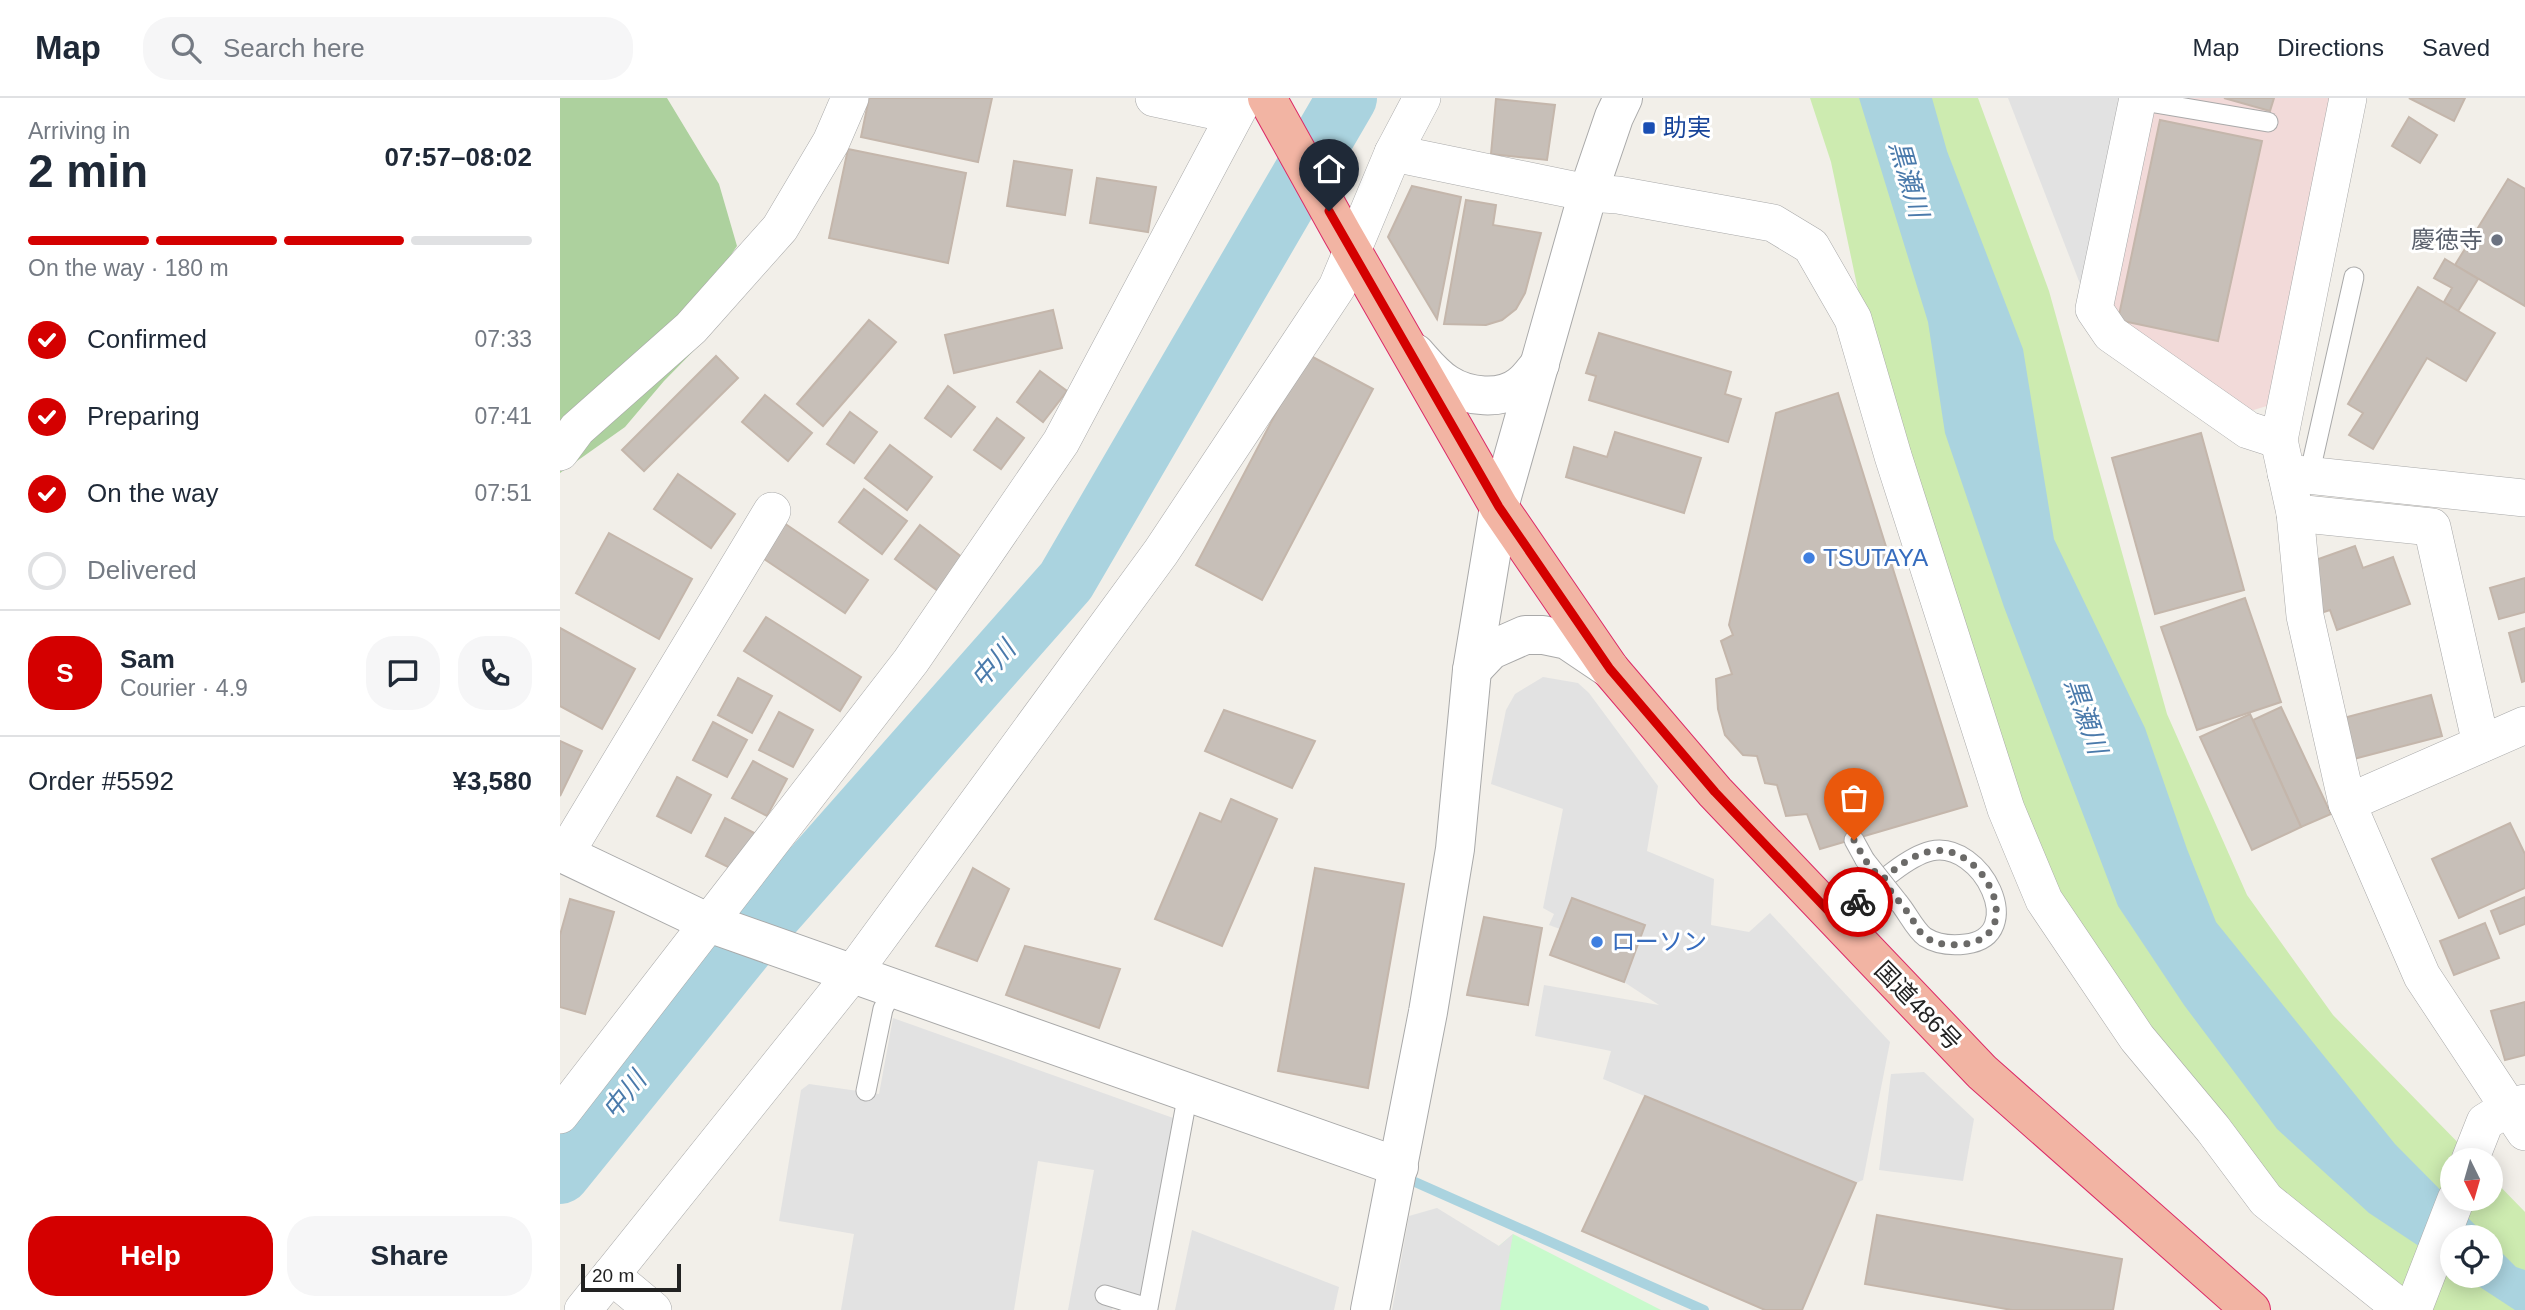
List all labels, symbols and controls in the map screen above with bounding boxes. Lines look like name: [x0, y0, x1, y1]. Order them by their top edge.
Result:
search box: [143, 17, 633, 80]
text: Map: [35, 29, 101, 66]
icon: search: [167, 29, 205, 67]
text: Search here: [223, 33, 365, 63]
text: Map: [2193, 34, 2239, 61]
text: Directions: [2277, 34, 2384, 61]
text: Saved: [2422, 34, 2490, 61]
place label: 助実: [1663, 114, 1711, 141]
text: Arriving in: [28, 118, 130, 144]
marker: 助実: [1641, 120, 1657, 136]
water label: 黒瀬川: [1884, 137, 1935, 224]
pin: [1299, 139, 1359, 211]
text: 07:57–08:02: [385, 142, 532, 172]
text: 2 min: [28, 145, 148, 197]
icon: home: [1310, 150, 1348, 188]
place label: 慶徳寺: [2411, 226, 2483, 253]
marker: 慶徳寺: [2489, 232, 2505, 248]
text: On the way · 180 m: [28, 255, 229, 281]
icon: check: [28, 321, 66, 359]
text: Confirmed: [87, 324, 207, 354]
text: 07:33: [474, 326, 532, 352]
icon: check: [28, 398, 66, 436]
text: Preparing: [87, 401, 200, 431]
text: 07:41: [474, 403, 532, 429]
icon: check: [28, 475, 66, 513]
text: On the way: [87, 478, 219, 508]
text: 07:51: [474, 480, 532, 506]
place label: TSUTAYA: [1823, 544, 1928, 571]
marker: TSUTAYA: [1801, 550, 1817, 566]
text: Delivered: [87, 555, 197, 585]
water label: 中川: [965, 632, 1023, 693]
button: chat: [366, 636, 440, 710]
button: phone: [458, 636, 532, 710]
text: Sam: [120, 644, 175, 674]
text: S: [56, 658, 74, 688]
water label: 黒瀬川: [2059, 674, 2114, 761]
text: Courier · 4.9: [120, 675, 248, 701]
text: Order #5592: [28, 766, 174, 796]
text: ¥3,580: [452, 766, 532, 796]
pin: [1824, 768, 1884, 840]
icon: bag: [1835, 779, 1873, 817]
courier: [1823, 867, 1893, 937]
icon: bike: [1839, 883, 1877, 921]
place label: ローソン: [1611, 928, 1707, 955]
marker: ローソン: [1589, 934, 1605, 950]
street label: 国道486号: [1870, 956, 1967, 1055]
water label: 中川: [596, 1063, 654, 1125]
north arrow: [2440, 1148, 2502, 1211]
map controls: [2440, 1148, 2503, 1288]
button: Help: [28, 1216, 273, 1296]
button: Share: [287, 1216, 532, 1296]
button: locate: [2440, 1225, 2503, 1288]
scale bar: [581, 1261, 681, 1293]
text: 20 m: [592, 1265, 634, 1286]

